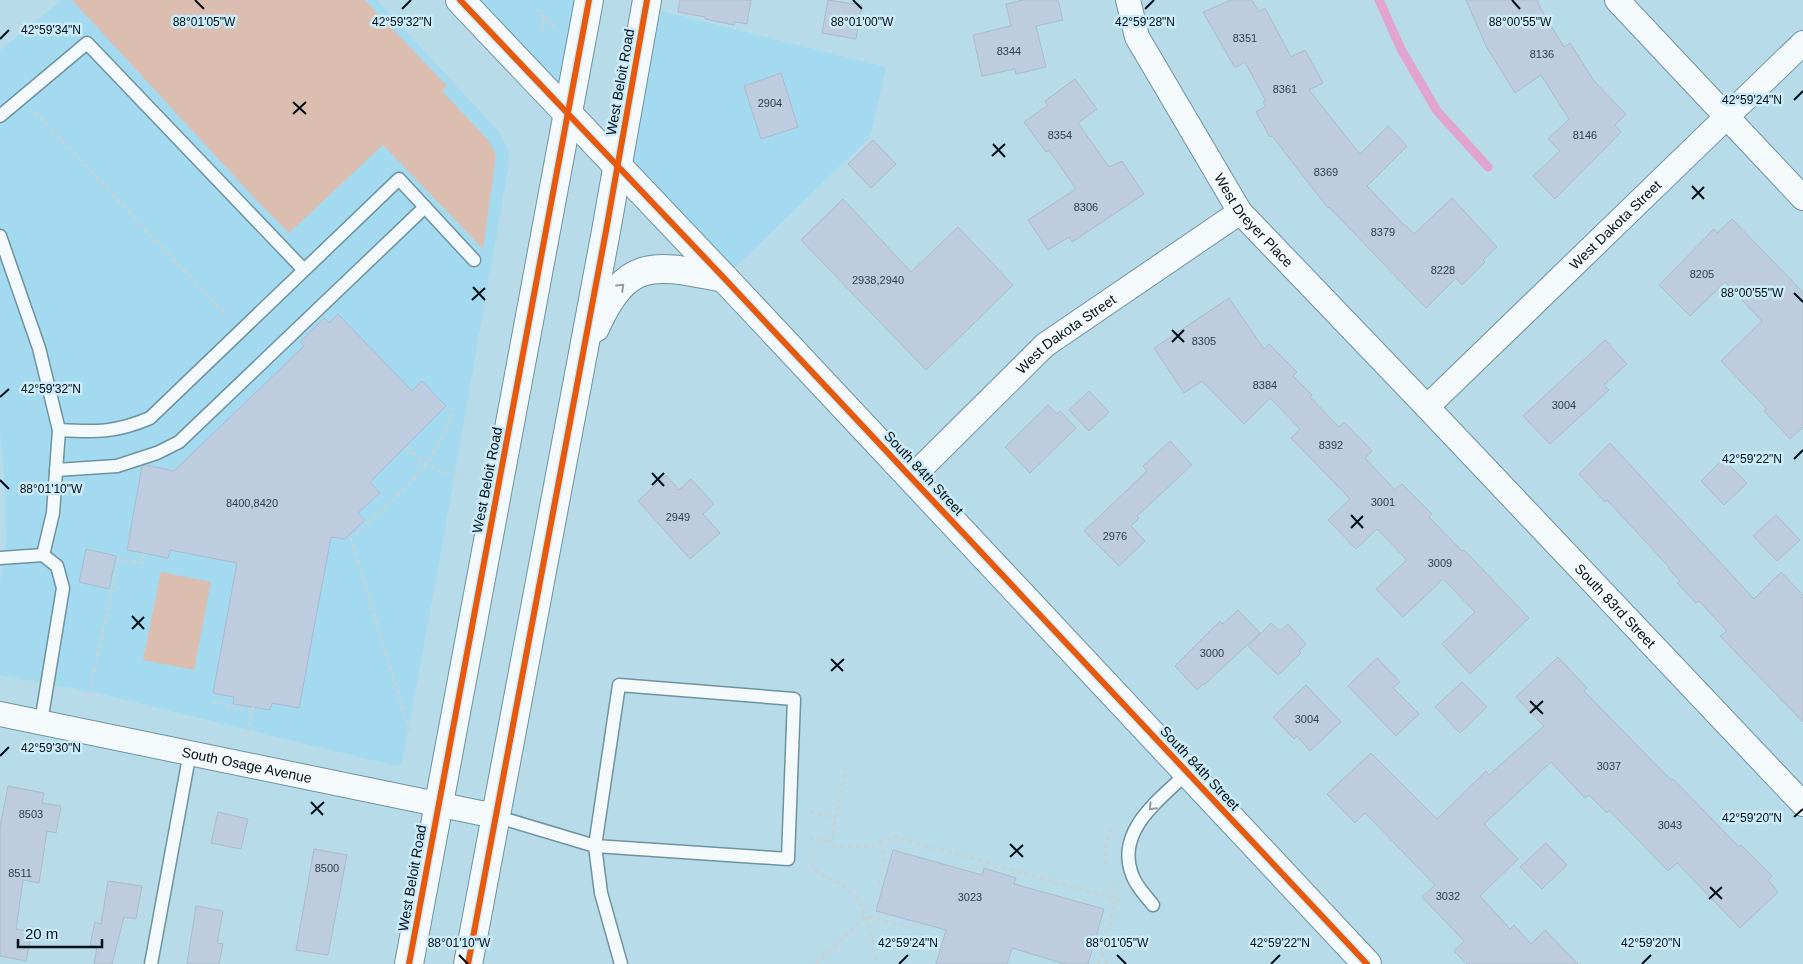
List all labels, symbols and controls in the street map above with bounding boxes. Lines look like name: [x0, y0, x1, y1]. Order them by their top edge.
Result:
text: 88°01'05"W: [173, 15, 236, 29]
text: 42°59'32"N: [372, 15, 432, 29]
text: 88°01'00"W: [831, 15, 894, 29]
text: 42°59'28"N: [1115, 15, 1175, 29]
text: 88°00'55"W: [1489, 15, 1552, 29]
text: 42°59'34"N: [21, 23, 81, 37]
street label: West Beloit Road: [603, 27, 637, 137]
house number: 8351: [1233, 32, 1257, 44]
house number: 8344: [997, 45, 1021, 57]
house number: 8136: [1530, 48, 1554, 60]
house number: 8361: [1273, 83, 1297, 95]
text: 42°59'24"N: [1722, 93, 1782, 107]
house number: 2904: [758, 97, 782, 109]
house number: 8354: [1048, 129, 1072, 141]
house number: 8146: [1573, 129, 1597, 141]
house number: 8369: [1314, 166, 1338, 178]
street label: West Dreyer Place: [1211, 171, 1297, 270]
street label: West Dakota Street: [1566, 177, 1664, 273]
house number: 8306: [1074, 201, 1098, 213]
house number: 8379: [1371, 226, 1395, 238]
house number: 8228: [1431, 264, 1455, 276]
house number: 8205: [1690, 268, 1714, 280]
house number: 2938,2940: [852, 274, 904, 286]
one-way arrow: [616, 283, 625, 292]
text: 88°00'55"W: [1721, 286, 1784, 300]
street label: West Dakota Street: [1013, 291, 1119, 377]
house number: 8305: [1192, 335, 1216, 347]
house number: 8384: [1253, 379, 1277, 391]
text: 42°59'32"N: [21, 382, 81, 396]
house number: 3004: [1552, 399, 1576, 411]
street label: West Beloit Road: [469, 426, 505, 534]
street label: South 84th Street: [881, 428, 967, 518]
house number: 8392: [1319, 439, 1343, 451]
text: 42°59'22"N: [1722, 452, 1782, 466]
text: 88°01'10"W: [20, 482, 83, 496]
house number: 3001: [1371, 496, 1395, 508]
house number: 8400,8420: [226, 497, 278, 509]
house number: 2949: [666, 511, 690, 523]
house number: 2976: [1103, 530, 1127, 542]
house number: 3009: [1428, 557, 1452, 569]
street label: South 83rd Street: [1572, 560, 1659, 651]
house number: 3000: [1200, 647, 1224, 659]
house number: 3004: [1295, 713, 1319, 725]
street label: South 84th Street: [1157, 723, 1243, 813]
text: 42°59'30"N: [21, 741, 81, 755]
street label: South Osage Avenue: [180, 744, 313, 786]
house number: 3037: [1597, 760, 1621, 772]
one-way arrow: [1149, 801, 1158, 810]
house number: 8503: [19, 808, 43, 820]
text: 42°59'20"N: [1722, 811, 1782, 825]
house number: 3043: [1658, 819, 1682, 831]
street label: West Beloit Road: [395, 823, 429, 933]
house number: 8500: [315, 862, 339, 874]
house number: 8511: [8, 867, 32, 879]
house number: 3032: [1436, 890, 1460, 902]
house number: 3023: [958, 891, 982, 903]
scale bar: [18, 916, 101, 948]
text: 20 m: [25, 925, 58, 942]
text: 88°01'10"W: [428, 936, 491, 950]
text: 42°59'24"N: [878, 936, 938, 950]
text: 88°01'05"W: [1086, 936, 1149, 950]
text: 42°59'22"N: [1250, 936, 1310, 950]
text: 42°59'20"N: [1621, 936, 1681, 950]

